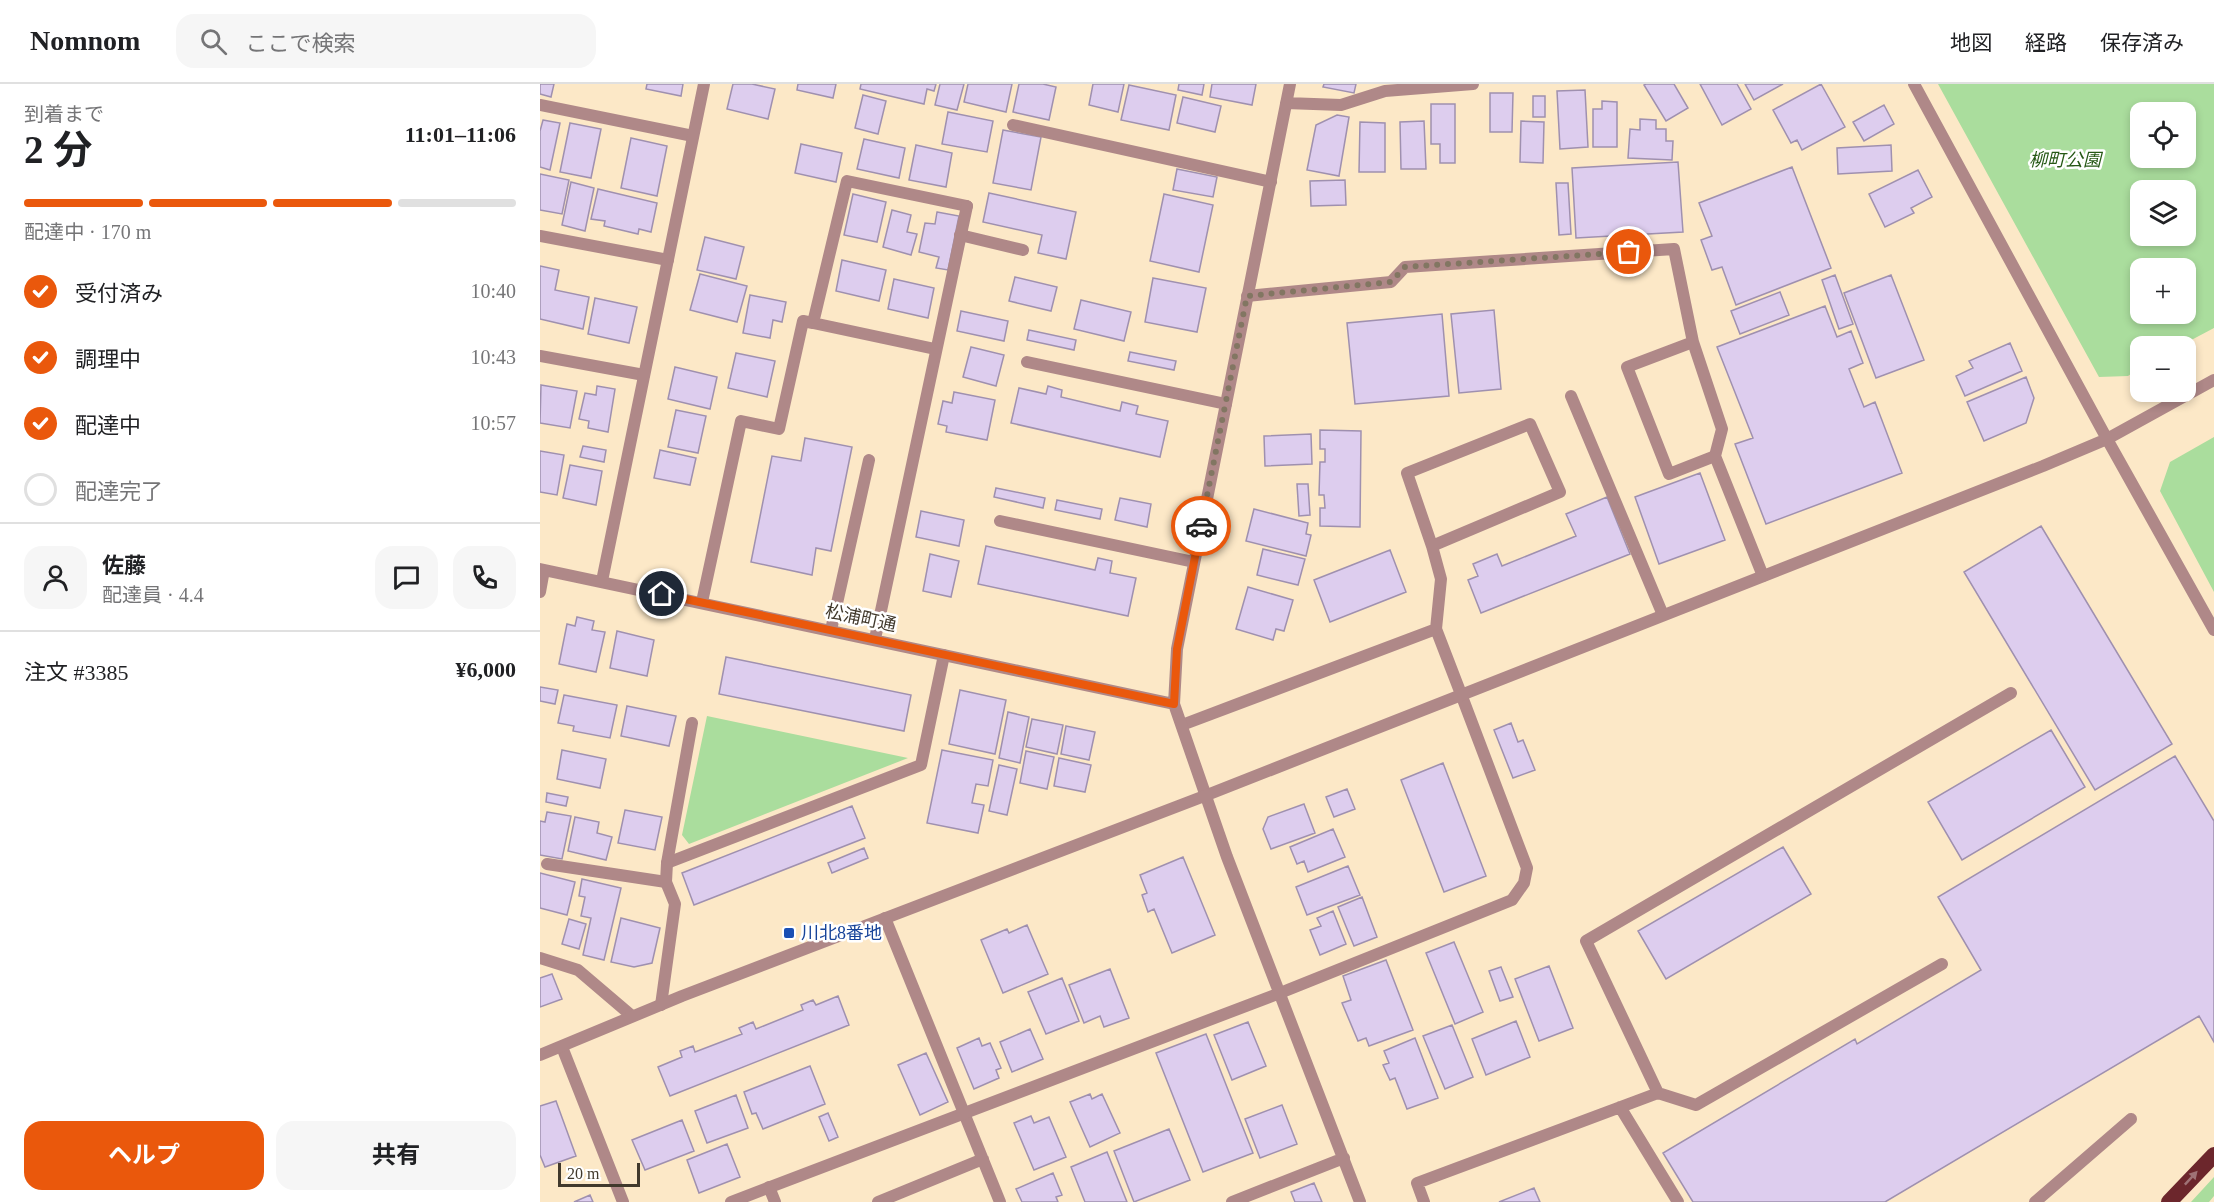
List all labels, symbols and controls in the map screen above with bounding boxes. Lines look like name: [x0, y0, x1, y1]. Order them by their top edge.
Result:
search box: [176, 14, 596, 68]
text: Nomnom: [30, 25, 140, 56]
icon: search: [197, 25, 230, 58]
text: ここで検索: [245, 31, 355, 56]
text: 地図: [1950, 31, 1992, 55]
text: 経路: [2025, 31, 2067, 55]
text: 保存済み: [2100, 31, 2184, 55]
map controls: [2130, 102, 2196, 402]
button: locate: [2130, 102, 2196, 168]
text: 到着まで: [24, 103, 104, 125]
text: 11:01–11:06: [405, 122, 516, 147]
text: 2 分: [24, 128, 92, 171]
park label: 柳町公園: [2029, 150, 2104, 170]
button: layers: [2130, 180, 2196, 246]
text: 配達中 · 170 m: [24, 221, 151, 243]
pin: [1603, 226, 1654, 277]
icon: bag: [1612, 235, 1645, 268]
button: +: [2130, 258, 2196, 324]
icon: check: [24, 275, 57, 308]
text: 10:40: [470, 280, 516, 302]
text: 受付済み: [75, 281, 163, 306]
button: −: [2130, 336, 2196, 402]
icon: check: [24, 341, 57, 374]
text: 10:43: [470, 346, 516, 368]
text: 調理中: [75, 347, 141, 372]
icon: check: [24, 407, 57, 440]
text: 10:57: [470, 412, 516, 434]
text: 配達中: [75, 413, 141, 438]
text: 配達完了: [75, 479, 163, 504]
courier: [1171, 496, 1231, 556]
icon: car: [1185, 510, 1218, 543]
button: person: [24, 546, 87, 609]
button: chat: [375, 546, 438, 609]
button: phone: [453, 546, 516, 609]
text: 佐藤: [102, 553, 146, 578]
pin: [636, 568, 687, 619]
icon: home: [645, 577, 678, 610]
text: 配達員 · 4.4: [102, 584, 204, 606]
street label: 松浦町通: [824, 601, 898, 635]
text: ¥6,000: [456, 657, 516, 682]
text: 注文 #3385: [24, 660, 129, 685]
place label: 川北8番地: [801, 923, 882, 943]
marker: 川北8番地: [782, 926, 796, 940]
button: ヘルプ: [24, 1121, 264, 1190]
button: 共有: [276, 1121, 516, 1190]
scale bar: [558, 1160, 640, 1188]
text: 20 m: [567, 1165, 599, 1182]
one-way arrow: [2184, 1171, 2197, 1186]

